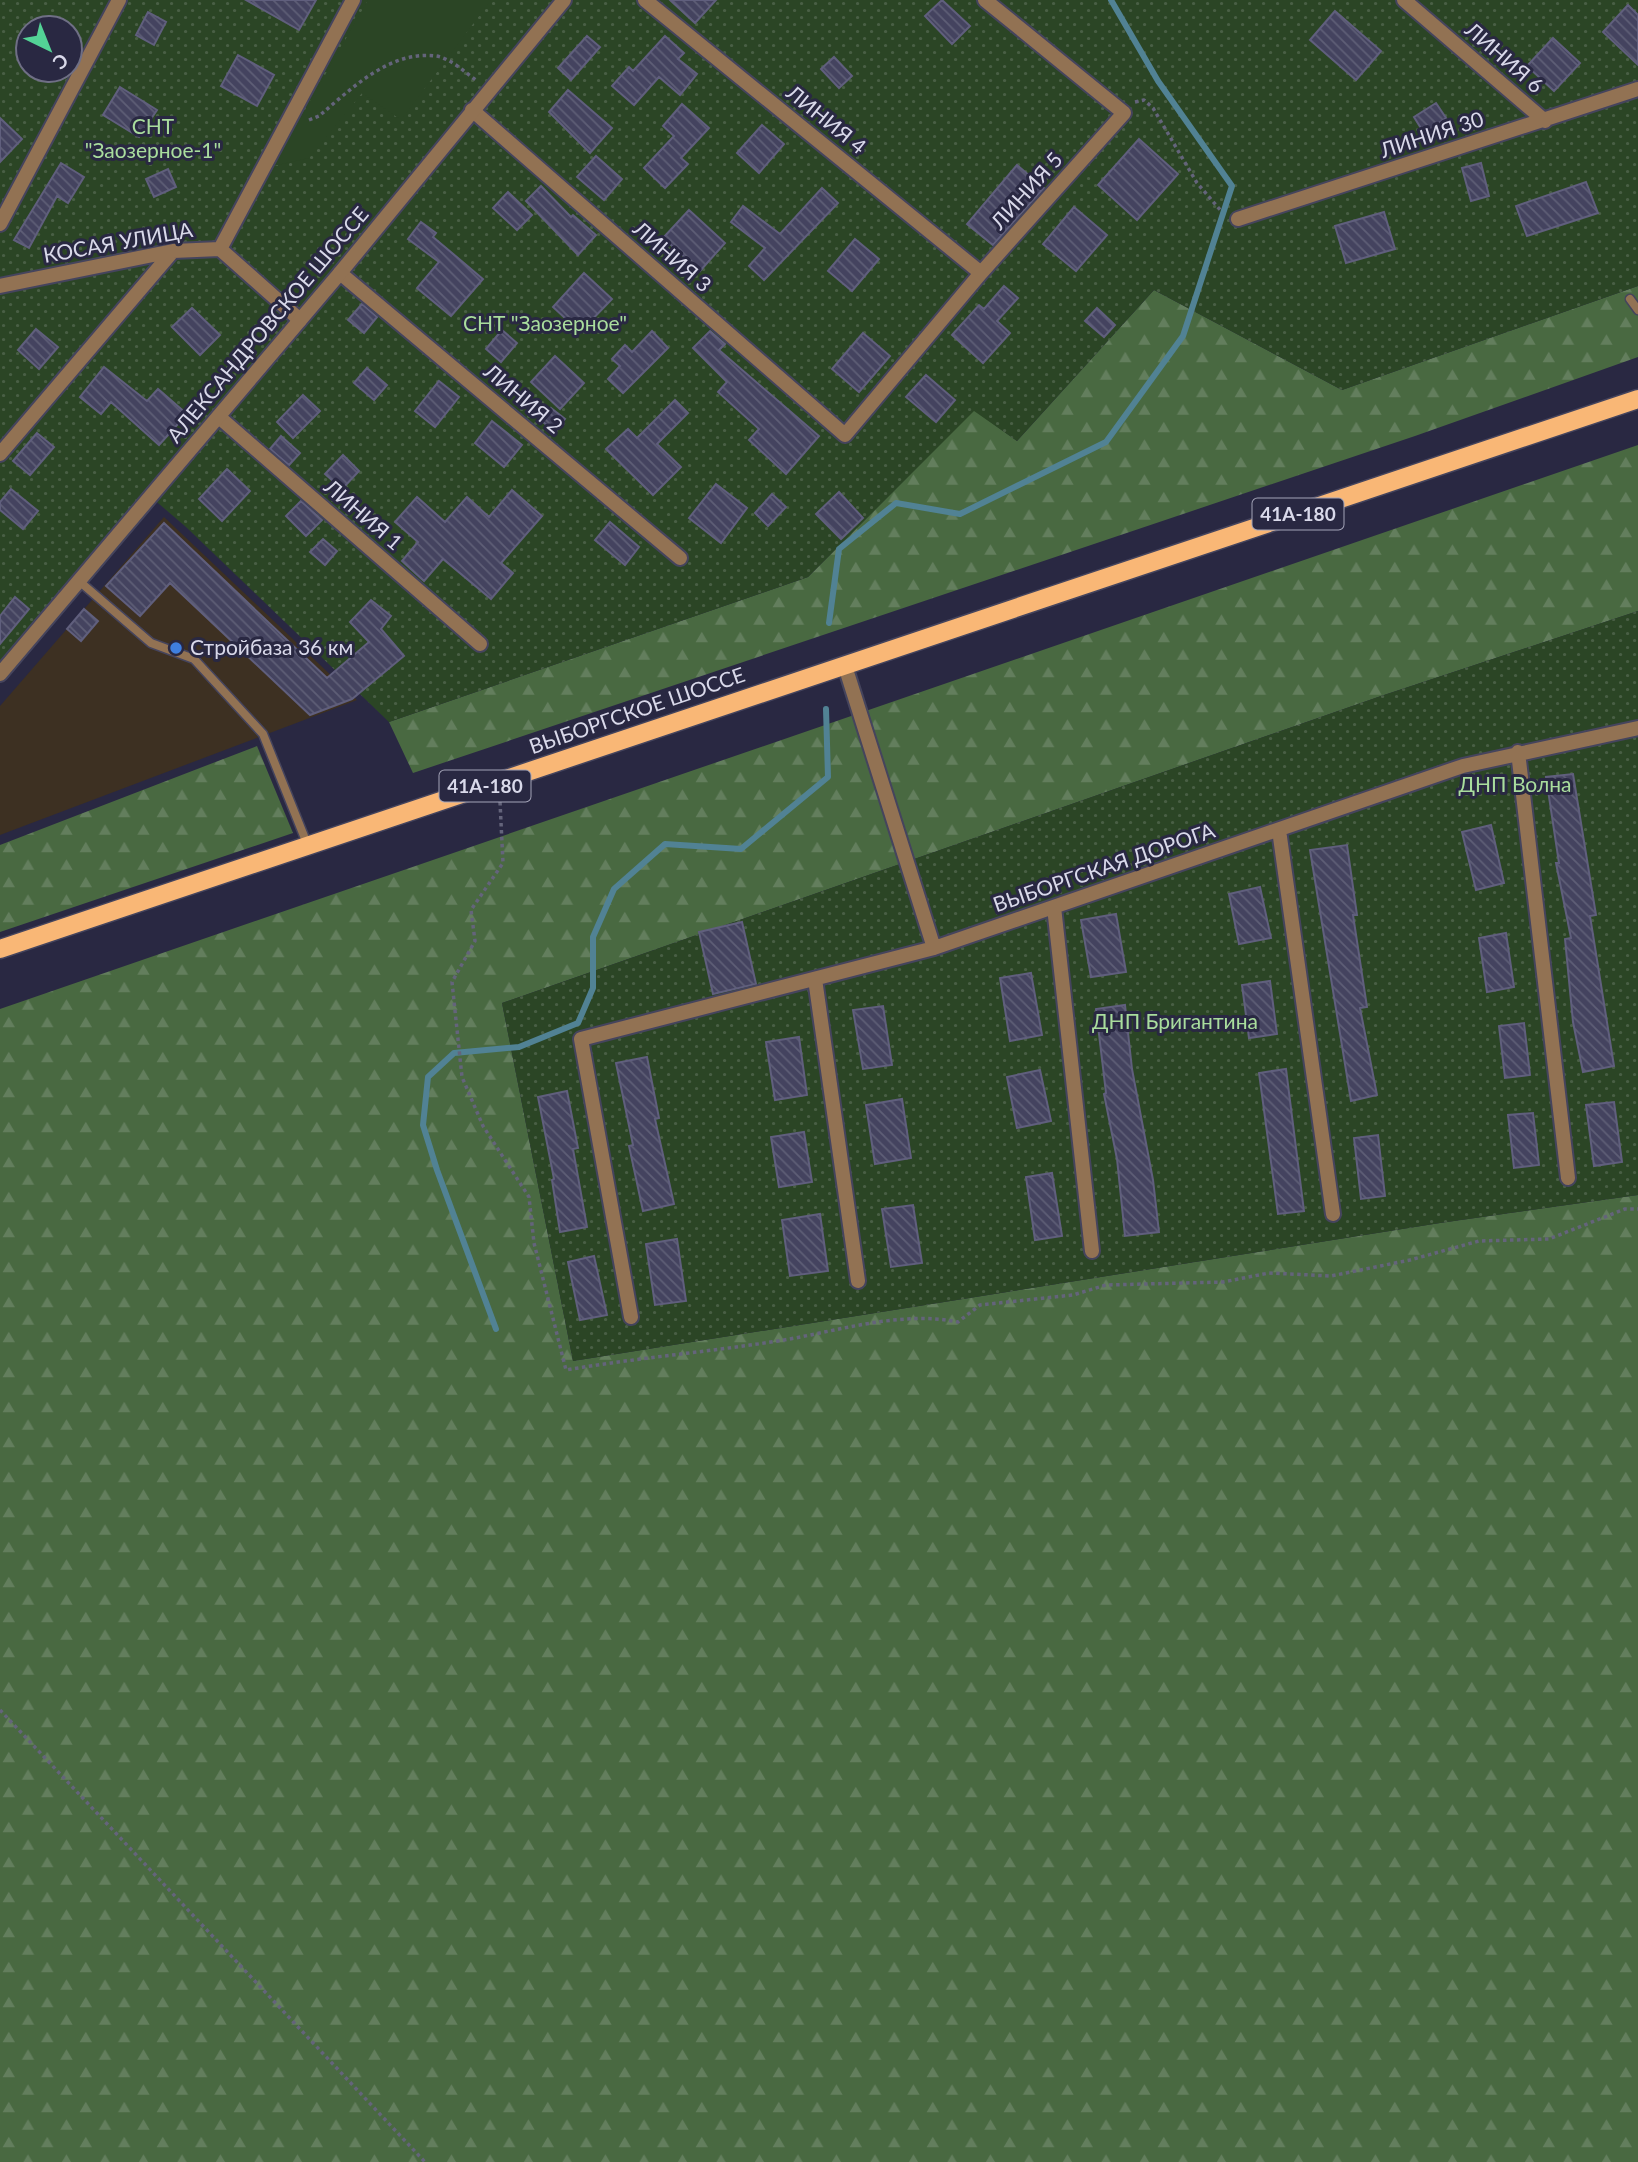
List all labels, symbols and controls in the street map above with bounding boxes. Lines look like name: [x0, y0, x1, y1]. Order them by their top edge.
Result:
north arrow: [14, 14, 84, 84]
street label: ЛИНИЯ 6: [1460, 16, 1549, 97]
text: С: [48, 49, 73, 75]
street label: ЛИНИЯ 4: [781, 79, 872, 158]
street label: ЛИНИЯ 30: [1376, 105, 1486, 162]
park label: СНТ "Заозерное-1": [85, 113, 221, 162]
street label: ЛИНИЯ 5: [984, 146, 1067, 234]
street label: АЛЕКСАНДРОВСКОЕ ШОССЕ: [161, 201, 373, 447]
street label: ЛИНИЯ 3: [628, 215, 717, 296]
street label: КОСАЯ УЛИЦА: [41, 216, 195, 267]
park label: СНТ "Заозерное": [463, 310, 627, 335]
street label: ЛИНИЯ 2: [479, 357, 568, 438]
street label: ЛИНИЯ 1: [319, 473, 408, 554]
road number: 41А-180: [1252, 499, 1344, 530]
place label: Стройбаза 36 км: [190, 634, 353, 659]
marker: Стройбаза 36 км: [168, 640, 184, 656]
street label: ВЫБОРГСКОЕ ШОССЕ: [525, 661, 748, 758]
road number: 41А-180: [440, 771, 530, 802]
park label: ДНП Волна: [1459, 771, 1571, 796]
street label: ВЫБОРГСКАЯ ДОРОГА: [989, 817, 1219, 916]
park label: ДНП Бригантина: [1092, 1008, 1258, 1033]

